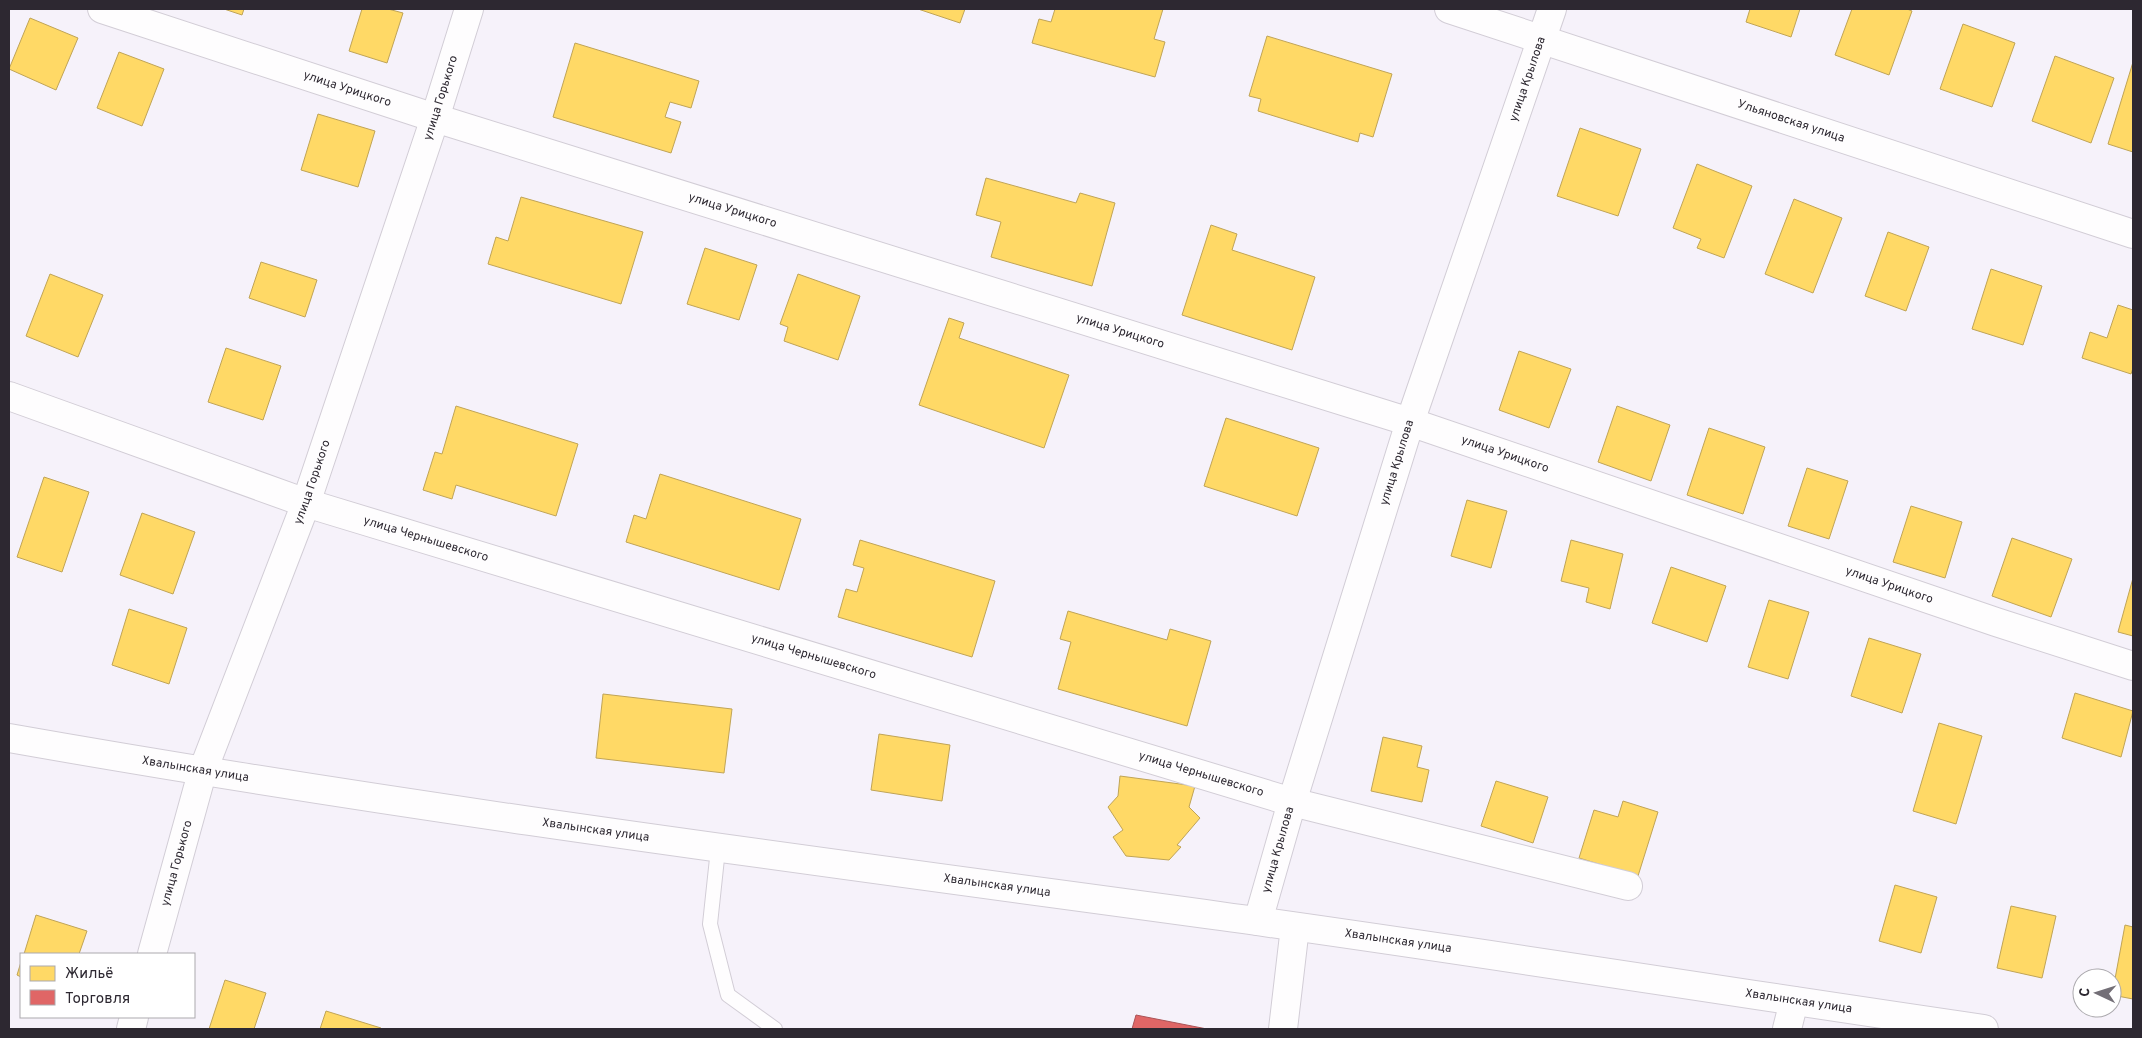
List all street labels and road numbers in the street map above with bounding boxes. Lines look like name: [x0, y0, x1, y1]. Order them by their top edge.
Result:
street label: улица Крылова: [1506, 35, 1550, 124]
street label: улица Горького: [420, 53, 462, 143]
street label: улица Урицкого: [301, 67, 394, 111]
street label: Ульяновская улица: [1735, 96, 1847, 147]
street label: улица Урицкого: [686, 189, 779, 232]
street label: улица Урицкого: [1074, 310, 1167, 353]
street label: улица Крылова: [1377, 418, 1418, 508]
street label: улица Урицкого: [1459, 432, 1551, 477]
street label: улица Горького: [291, 438, 335, 527]
street label: улица Чернышевского: [361, 513, 491, 566]
street label: улица Урицкого: [1843, 563, 1935, 608]
street label: улица Чернышевского: [749, 630, 878, 684]
street label: улица Чернышевского: [1137, 748, 1266, 801]
street label: Хвалынская улица: [141, 753, 250, 786]
street label: улица Крылова: [1258, 805, 1298, 895]
street label: Хвалынская улица: [541, 815, 650, 846]
street label: улица Горького: [158, 818, 197, 908]
street label: Хвалынская улица: [942, 871, 1052, 901]
street label: Хвалынская улица: [1344, 926, 1453, 957]
street label: Хвалынская улица: [1744, 986, 1853, 1017]

